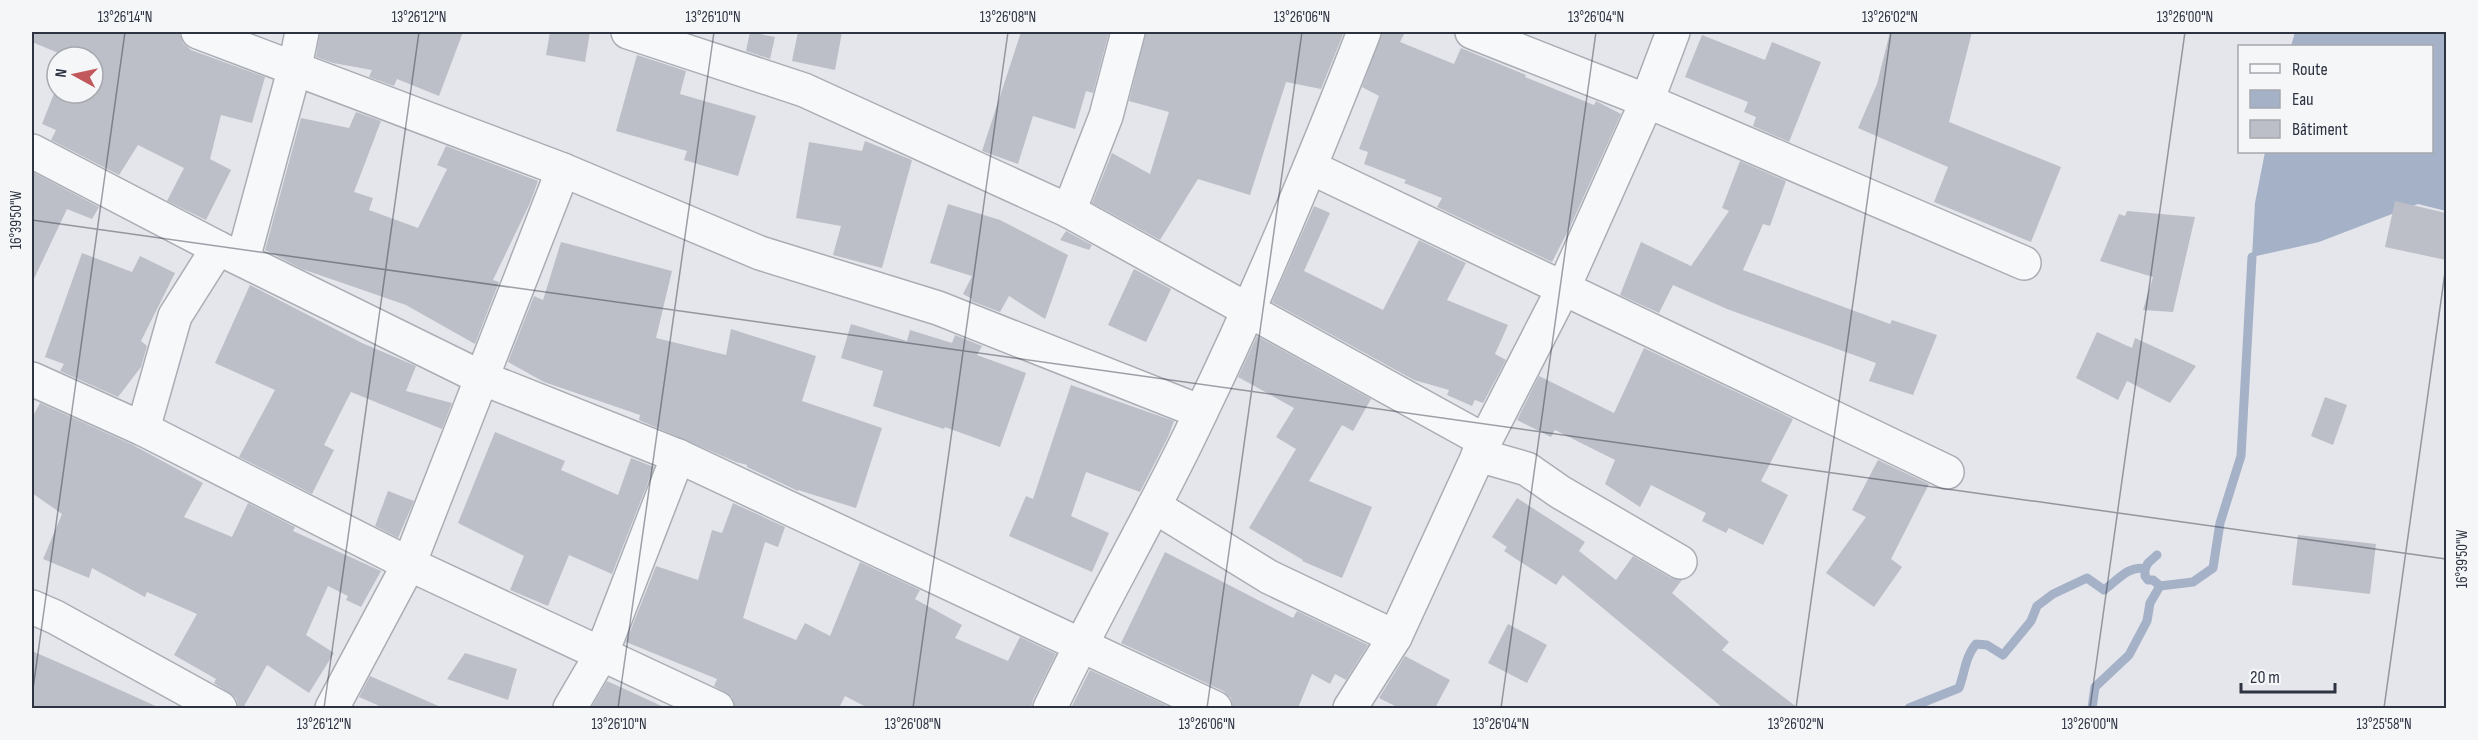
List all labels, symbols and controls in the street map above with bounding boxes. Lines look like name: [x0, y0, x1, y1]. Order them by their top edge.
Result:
text: 13°26'14"N: [98, 8, 152, 27]
text: 13°26'12"N: [392, 8, 446, 27]
text: 13°26'10"N: [685, 8, 741, 27]
text: 13°26'08"N: [980, 8, 1036, 27]
text: 13°26'06"N: [1274, 8, 1330, 27]
text: 13°26'04"N: [1568, 8, 1624, 27]
text: 13°26'02"N: [1862, 8, 1918, 27]
text: 13°26'00"N: [2157, 8, 2213, 27]
north arrow: [45, 45, 105, 105]
legend: [2238, 45, 2433, 153]
text: Route: [2292, 59, 2328, 80]
text: N: [52, 68, 72, 79]
text: Eau: [2292, 89, 2314, 110]
text: Bâtiment: [2292, 119, 2348, 140]
text: 16°39'50"W: [7, 191, 26, 249]
text: 16°39'50"W: [2453, 530, 2472, 588]
scale bar: [2241, 656, 2336, 694]
text: 20 m: [2250, 667, 2280, 688]
text: 13°26'12"N: [297, 715, 351, 734]
text: 13°26'10"N: [591, 715, 647, 734]
text: 13°26'08"N: [885, 715, 941, 734]
text: 13°26'06"N: [1179, 715, 1235, 734]
text: 13°26'04"N: [1473, 715, 1529, 734]
text: 13°26'02"N: [1768, 715, 1824, 734]
text: 13°26'00"N: [2062, 715, 2118, 734]
text: 13°25'58"N: [2356, 715, 2412, 734]

